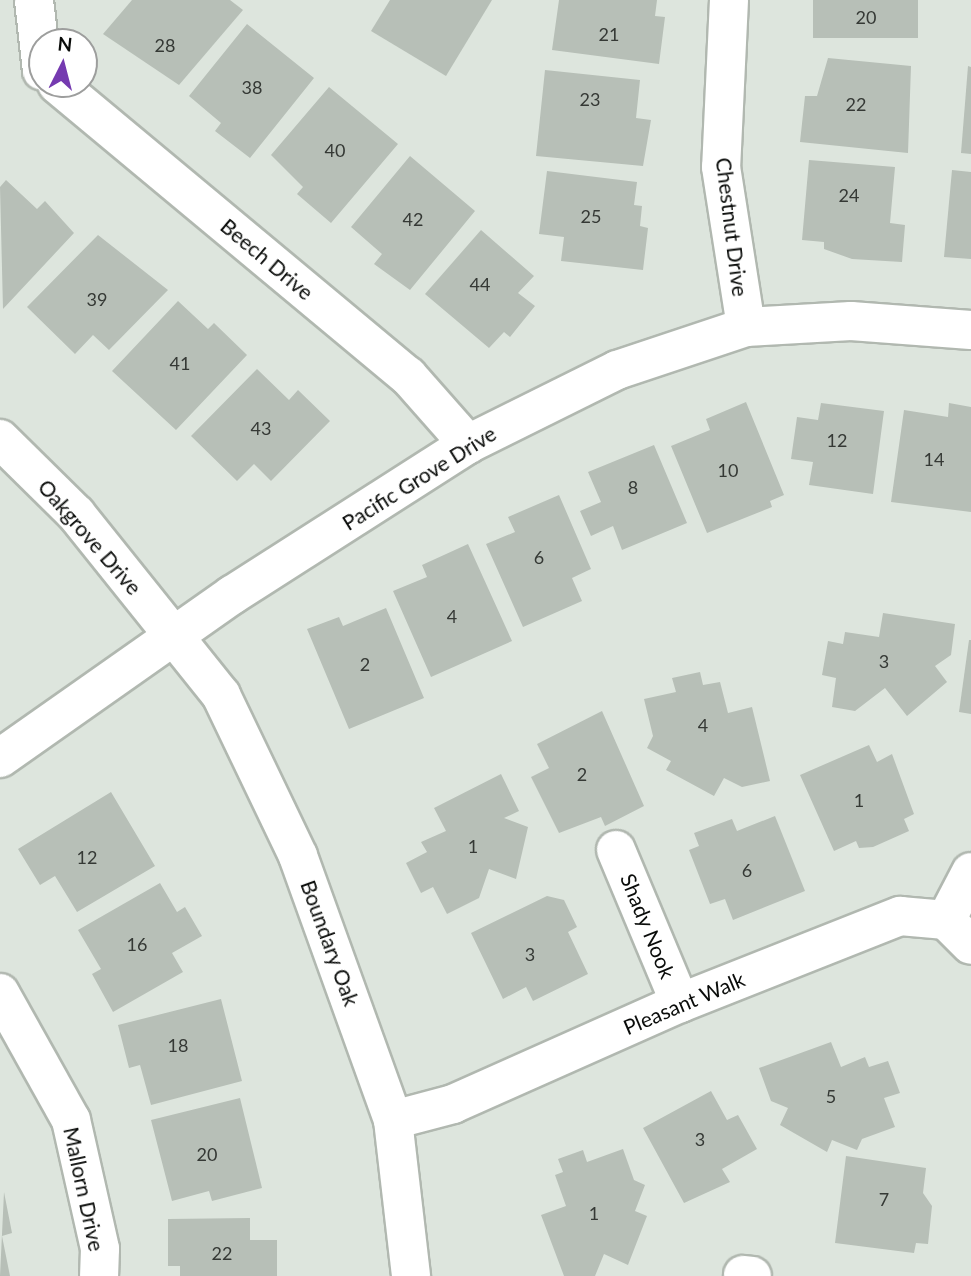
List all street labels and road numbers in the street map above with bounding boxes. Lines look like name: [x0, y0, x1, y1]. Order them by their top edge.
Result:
street label: Chestnut Drive: [711, 156, 753, 298]
street label: Beech Drive: [216, 213, 318, 305]
street label: Pacific Grove Drive: [338, 421, 500, 535]
street label: Oakgrove Drive: [33, 474, 147, 600]
street label: Shady Nook: [615, 870, 681, 982]
street label: Boundary Oak: [296, 876, 364, 1010]
street label: Pleasant Walk: [619, 966, 749, 1040]
street label: Mallorn Drive: [59, 1125, 109, 1253]

